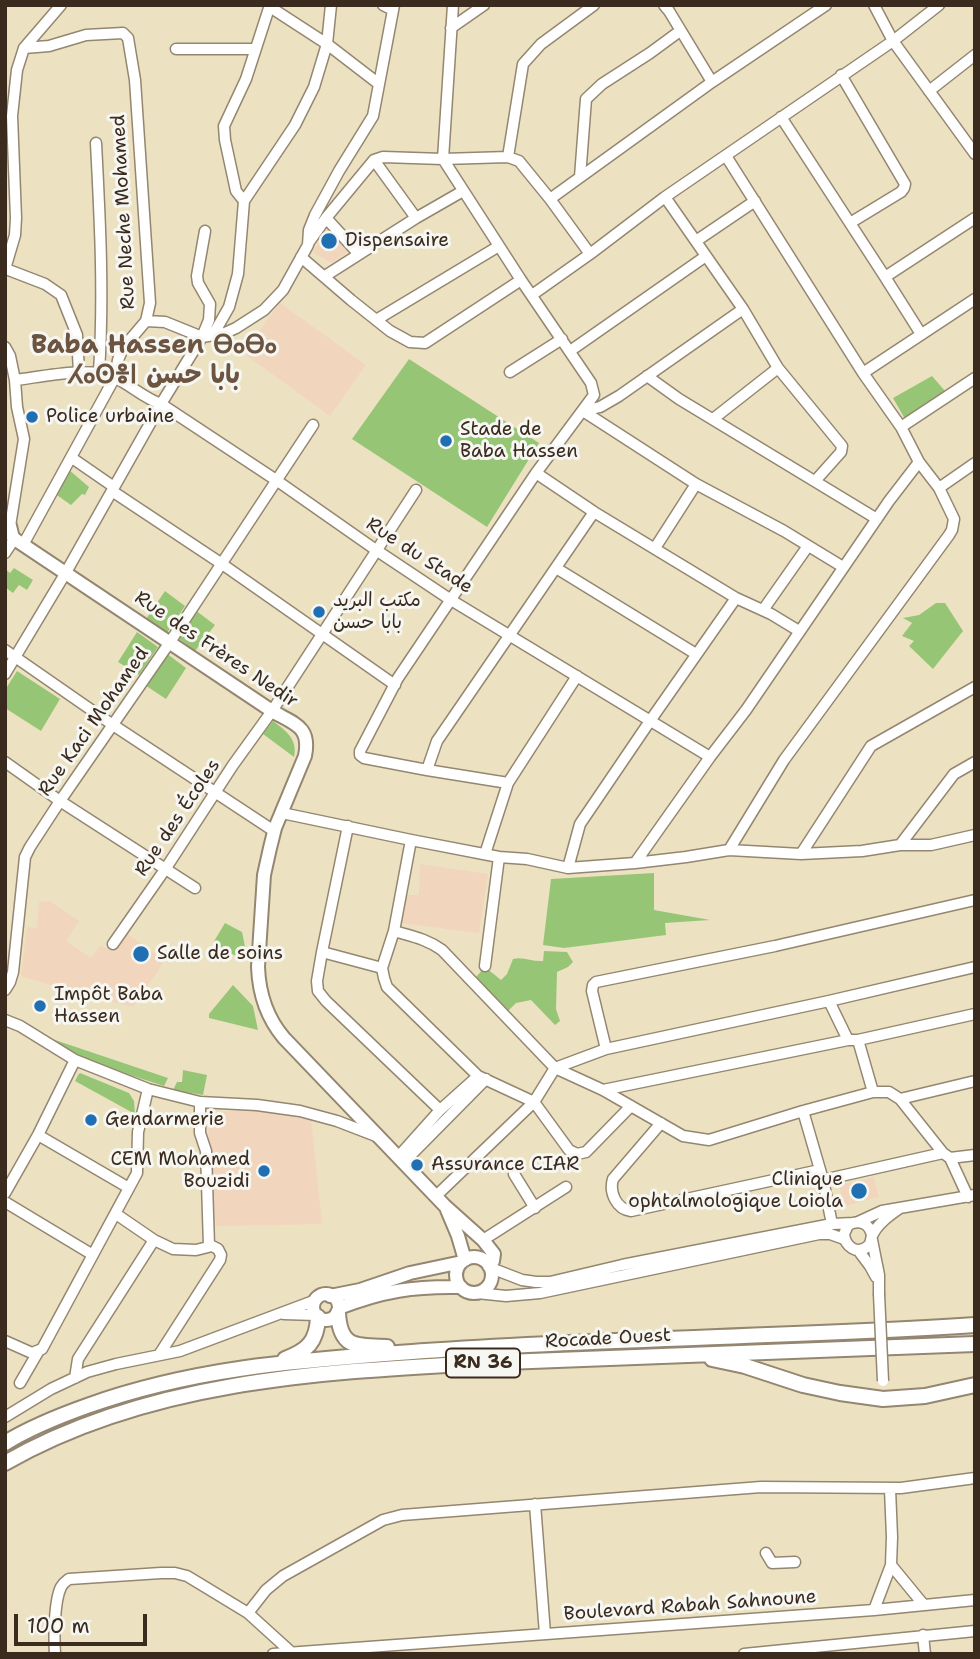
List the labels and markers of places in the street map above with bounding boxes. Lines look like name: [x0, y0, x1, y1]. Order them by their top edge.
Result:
place label: Dispensaire: [345, 230, 449, 252]
marker: Dispensaire: [319, 231, 339, 251]
place label: Police urbaine: [46, 406, 175, 428]
marker: Police urbaine: [24, 409, 40, 425]
place label: Stade de Baba Hassen: [460, 419, 578, 463]
marker: Stade de Baba Hassen: [438, 433, 454, 449]
place label: مكتب البريد بابا حسن: [333, 590, 421, 634]
marker: مكتب البريد بابا حسن: [311, 604, 327, 620]
place label: Salle de soins: [157, 943, 283, 965]
marker: Salle de soins: [131, 944, 151, 964]
place label: Impôt Baba Hassen: [54, 984, 163, 1028]
marker: Impôt Baba Hassen: [32, 998, 48, 1014]
place label: Gendarmerie: [105, 1109, 224, 1131]
marker: Gendarmerie: [83, 1112, 99, 1128]
place label: CEM Mohamed Bouzidi: [110, 1149, 250, 1193]
place label: Assurance CIAR: [431, 1154, 579, 1176]
marker: Assurance CIAR: [409, 1157, 425, 1173]
marker: CEM Mohamed Bouzidi: [256, 1163, 272, 1179]
place label: Clinique ophtalmologique Loiola: [628, 1169, 843, 1213]
marker: Clinique ophtalmologique Loiola: [849, 1181, 869, 1201]

